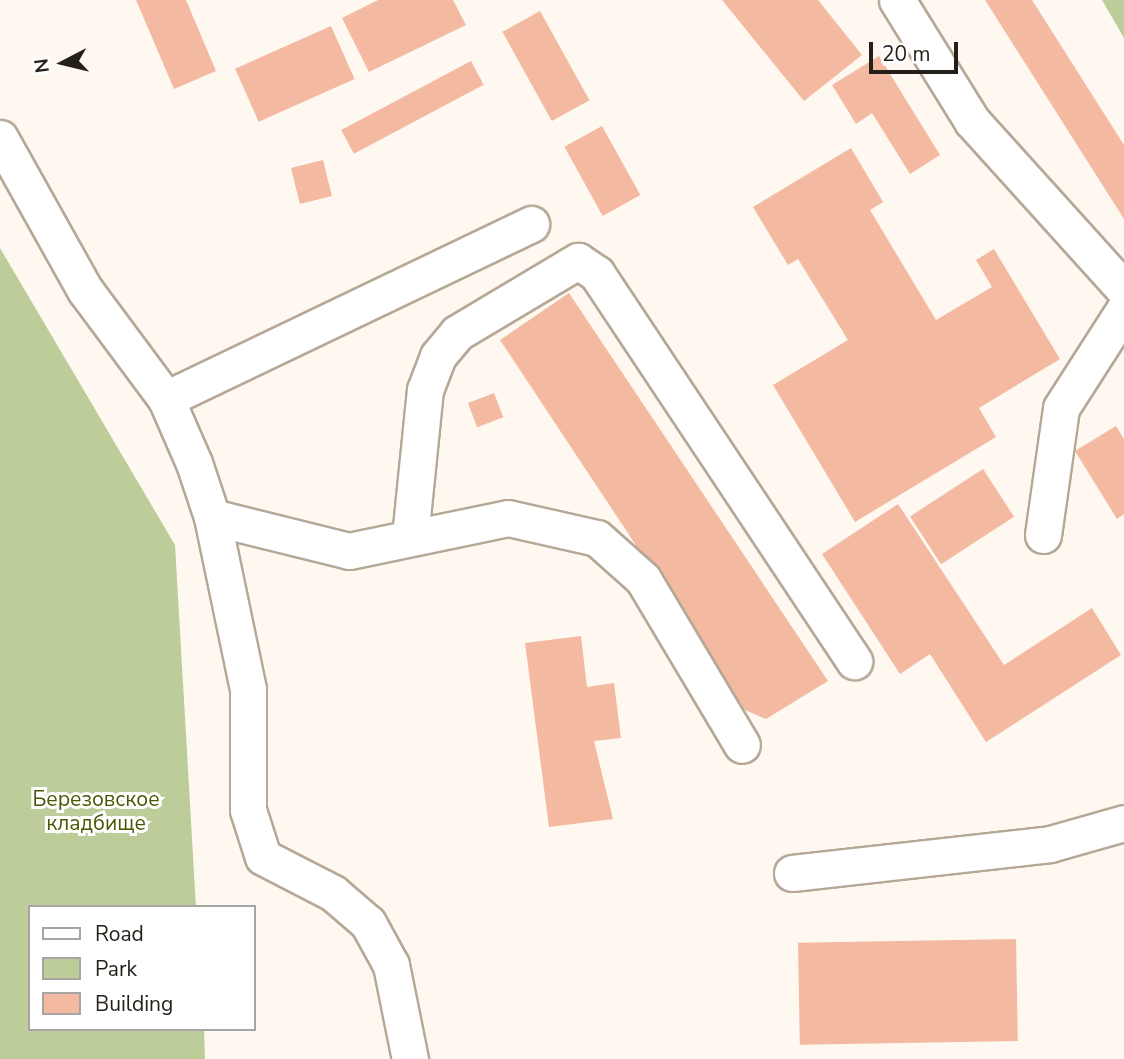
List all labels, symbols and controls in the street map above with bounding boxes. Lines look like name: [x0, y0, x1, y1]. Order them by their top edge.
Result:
north arrow: [28, 28, 98, 98]
scale bar: [872, 28, 961, 72]
text: 20 m: [882, 40, 931, 68]
text: N: [28, 57, 56, 74]
park label: Березовское кладбище: [32, 786, 160, 836]
legend: [28, 905, 256, 1031]
text: Road: [95, 920, 144, 948]
text: Park: [95, 955, 137, 983]
text: Building: [95, 990, 173, 1018]

